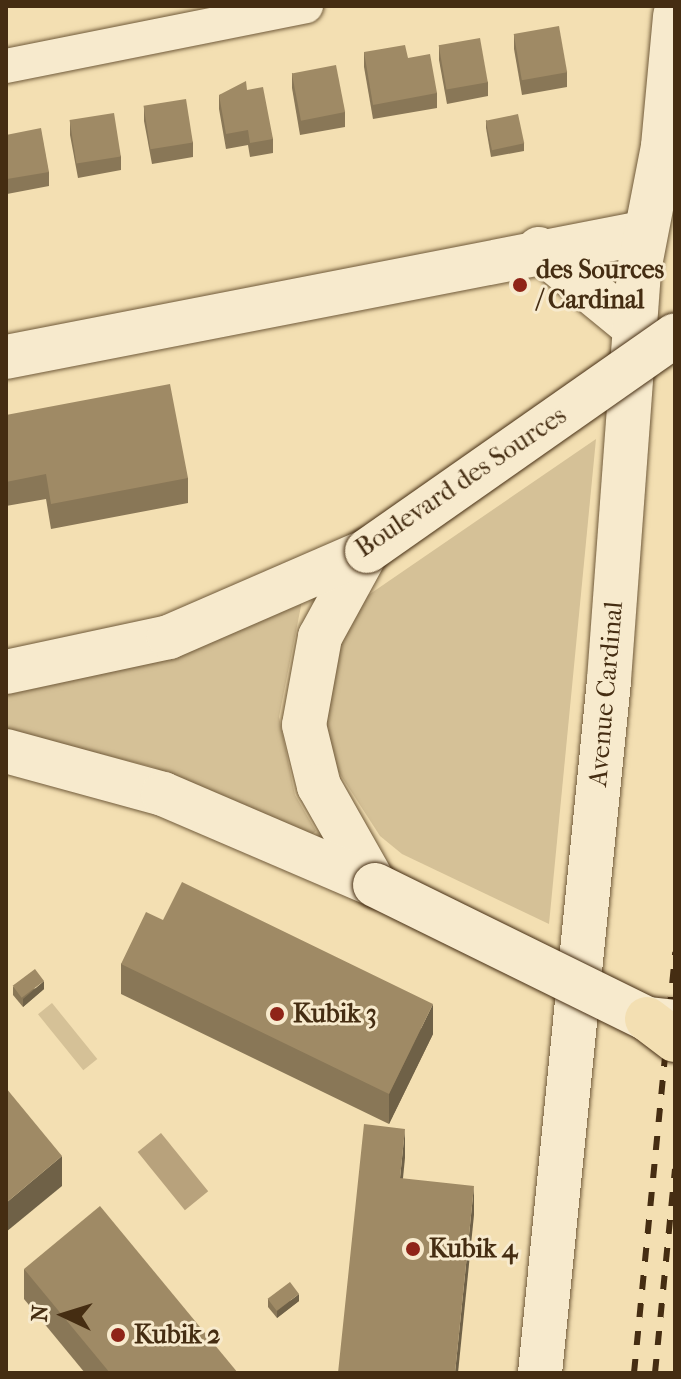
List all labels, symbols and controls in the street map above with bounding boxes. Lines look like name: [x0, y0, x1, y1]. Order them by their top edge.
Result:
place label: des Sources / Cardinal: [536, 254, 664, 316]
marker: des Sources / Cardinal: [511, 276, 529, 294]
street label: Boulevard des Sources: [350, 400, 572, 564]
street label: Avenue Cardinal: [582, 600, 630, 788]
place label: Kubik 3: [293, 998, 377, 1030]
marker: Kubik 3: [268, 1005, 286, 1023]
place label: Kubik 4: [429, 1233, 517, 1265]
marker: Kubik 4: [404, 1240, 422, 1258]
north arrow: [24, 1275, 104, 1355]
text: N: [27, 1304, 54, 1323]
place label: Kubik 2: [134, 1319, 220, 1351]
marker: Kubik 2: [109, 1326, 127, 1344]

